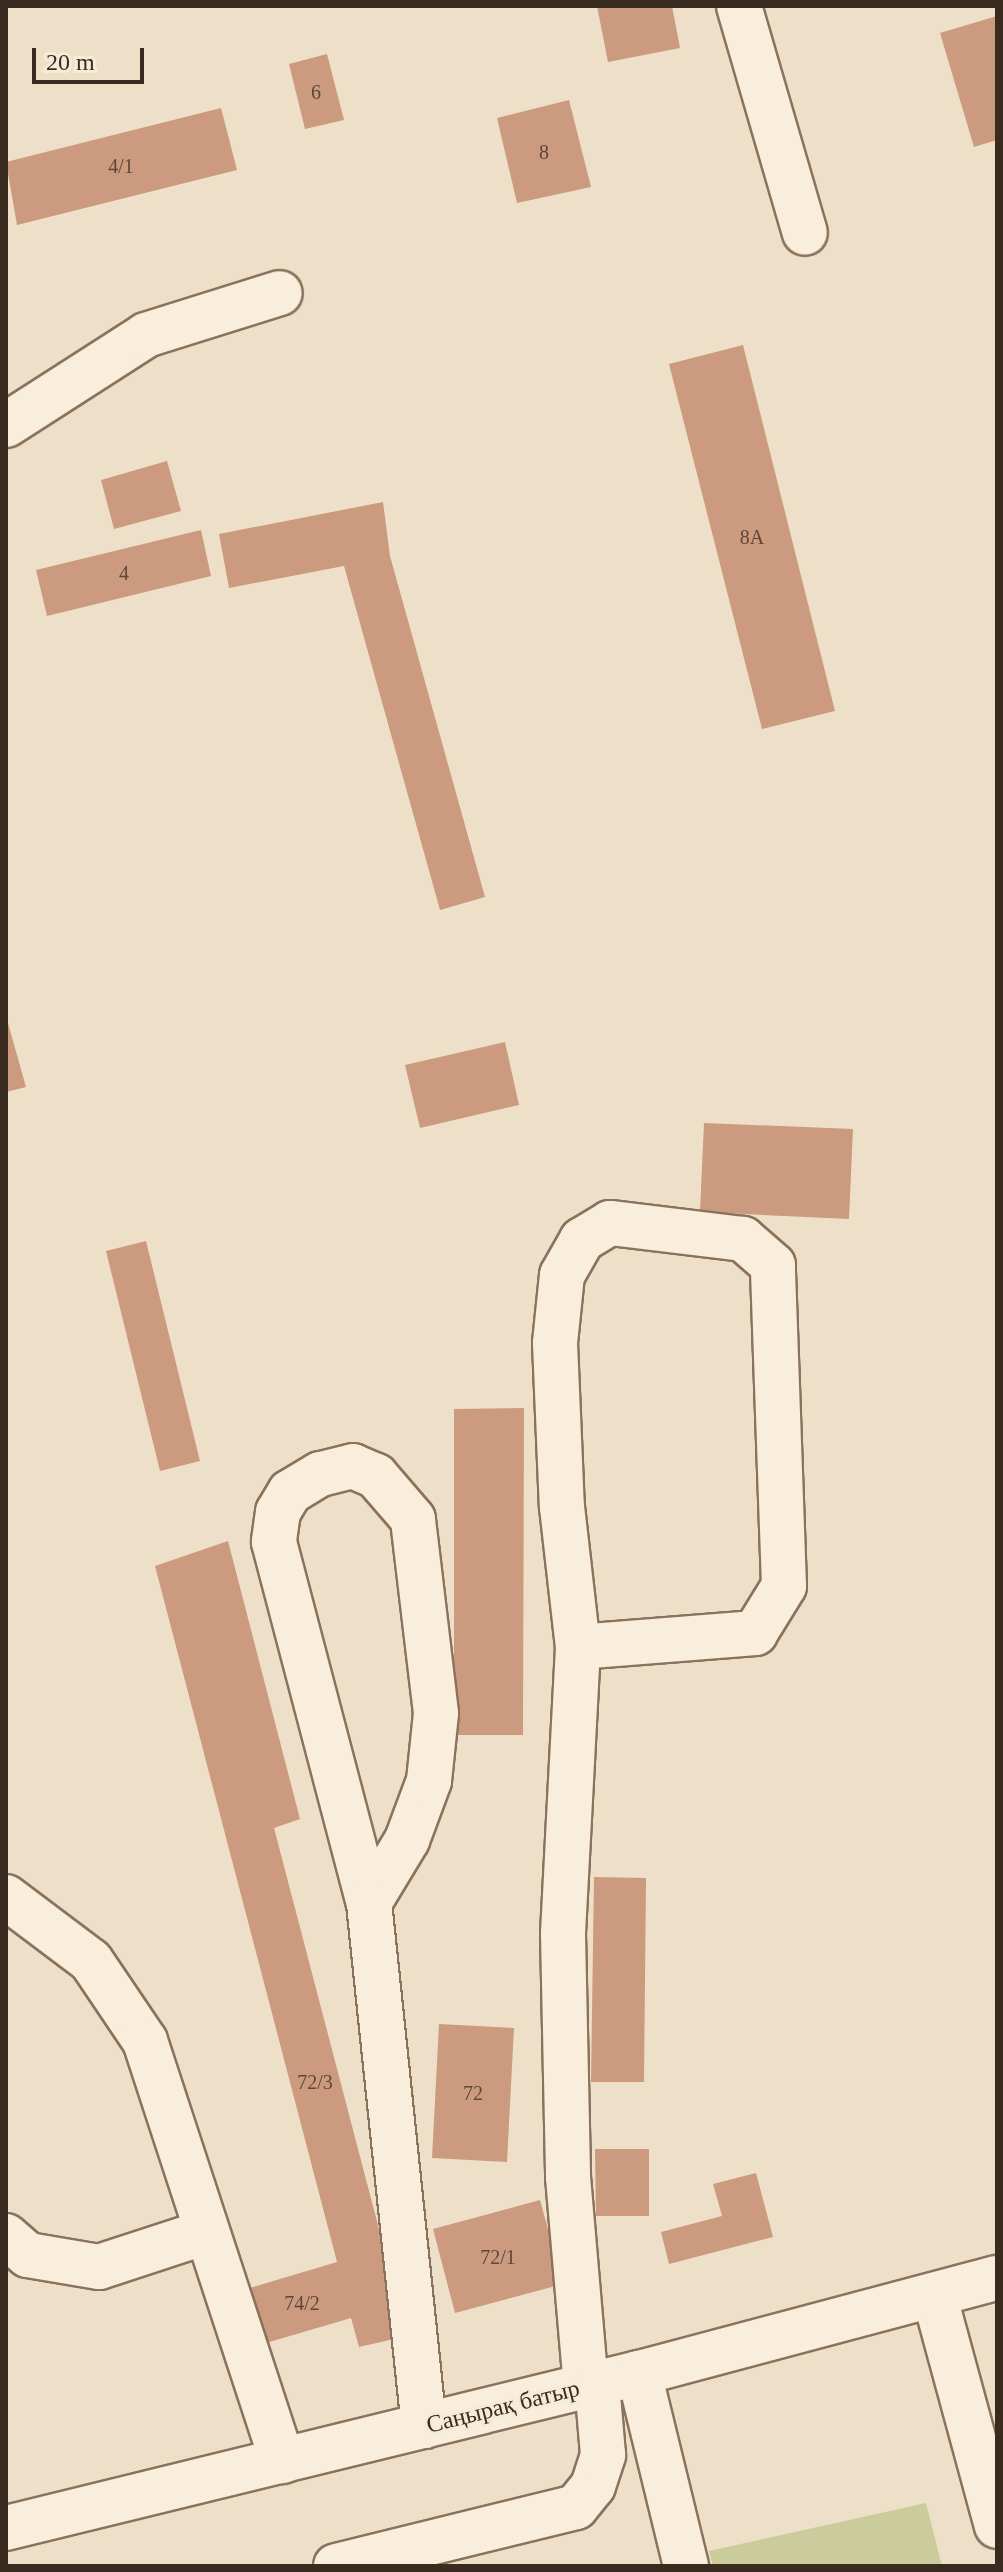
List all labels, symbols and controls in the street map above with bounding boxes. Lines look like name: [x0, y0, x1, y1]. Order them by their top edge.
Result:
scale bar: [36, 32, 148, 82]
text: 20 m: [46, 49, 95, 75]
house number: 6: [311, 80, 321, 104]
house number: 8: [539, 140, 549, 164]
house number: 4/1: [108, 154, 134, 178]
house number: 8А: [740, 525, 764, 549]
house number: 4: [119, 561, 129, 585]
house number: 72/3: [297, 2070, 333, 2094]
house number: 72: [463, 2081, 483, 2105]
house number: 72/1: [480, 2245, 516, 2269]
house number: 74/2: [284, 2291, 320, 2315]
street label: Саңырақ батыр: [423, 2374, 583, 2440]

